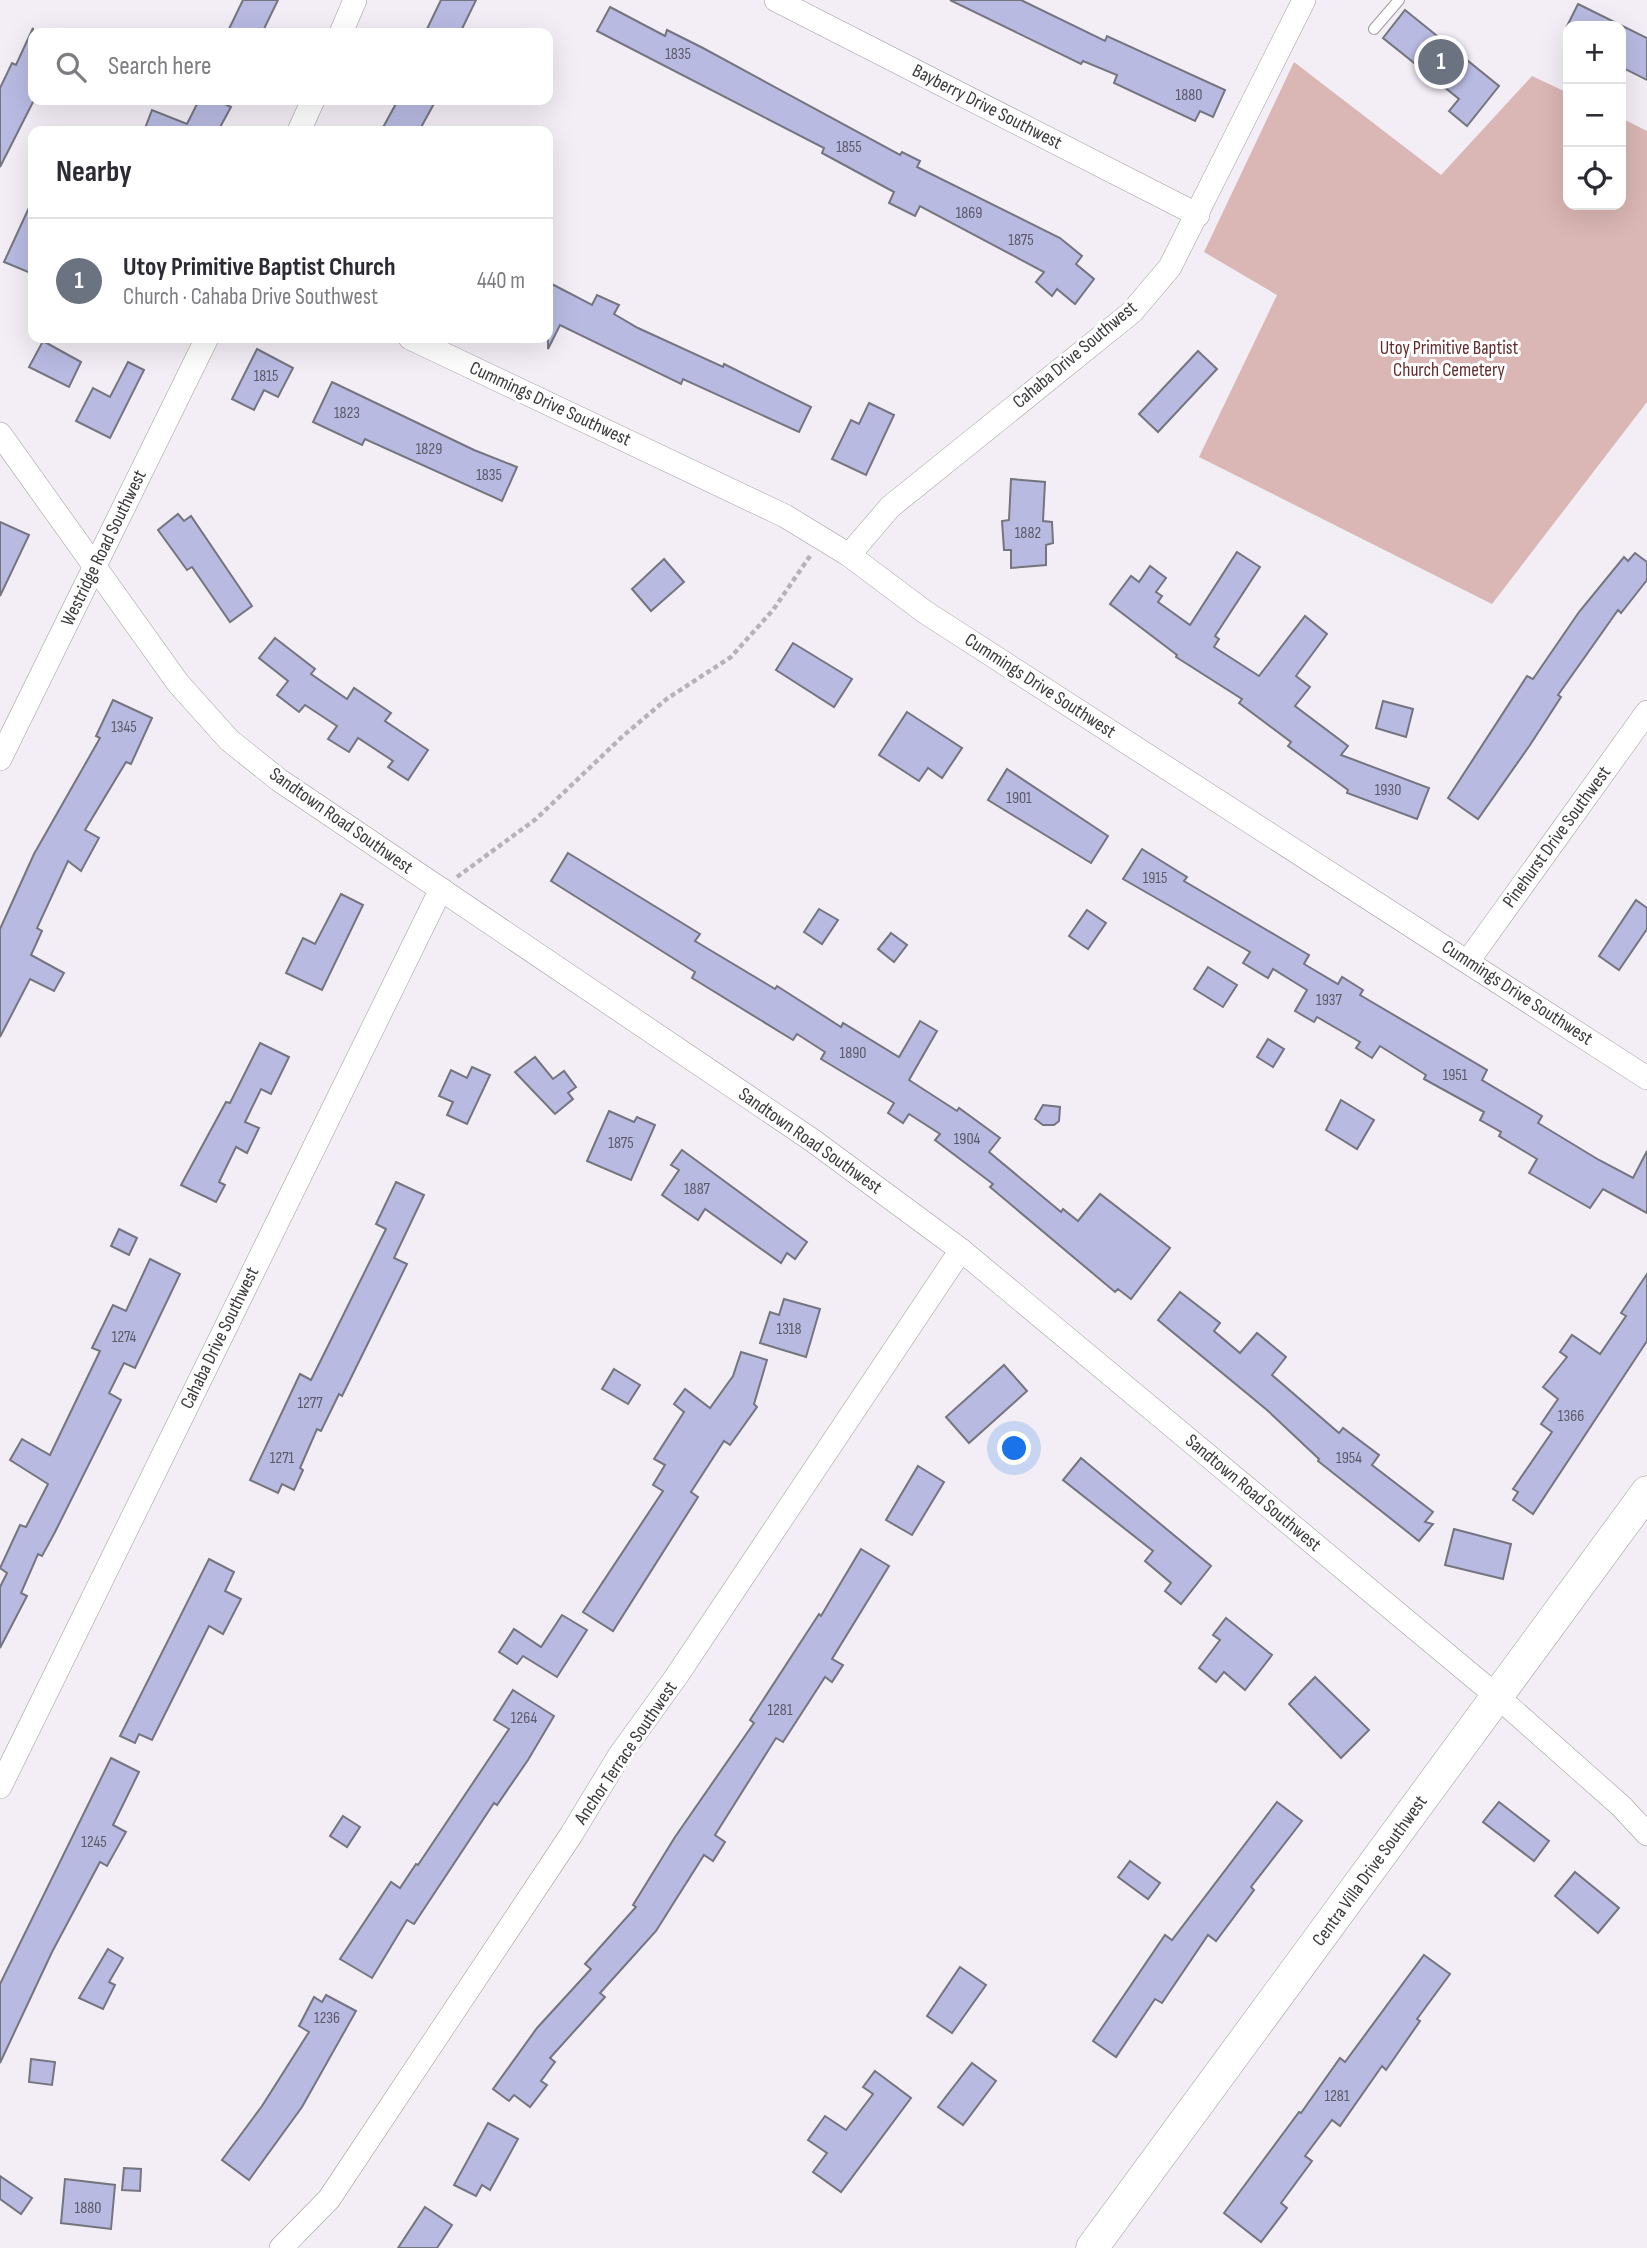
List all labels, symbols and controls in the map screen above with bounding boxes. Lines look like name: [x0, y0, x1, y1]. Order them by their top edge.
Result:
map controls: [1563, 21, 1626, 210]
button: +: [1563, 21, 1626, 84]
search box: [28, 28, 553, 105]
pin: 1: [1418, 36, 1464, 88]
house number: 1835: [665, 45, 691, 64]
icon: search: [52, 48, 90, 86]
text: Search here: [108, 51, 211, 82]
street label: Bayberry Drive Southwest: [908, 59, 1066, 155]
button: −: [1563, 84, 1626, 147]
house number: 1880: [1176, 86, 1202, 105]
house number: 1855: [836, 138, 862, 157]
button: locate: [1563, 147, 1626, 210]
text: Nearby: [56, 154, 132, 190]
house number: 1869: [956, 204, 982, 223]
house number: 1875: [1008, 231, 1034, 250]
text: Utoy Primitive Baptist Church: [123, 252, 396, 283]
text: 1: [74, 267, 84, 295]
text: 440 m: [477, 267, 525, 295]
text: Church · Cahaba Drive Southwest: [123, 283, 378, 311]
street label: Cahaba Drive Southwest: [1008, 296, 1142, 414]
park label: Utoy Primitive Baptist Church Cemetery: [1380, 337, 1519, 382]
street label: Cummings Drive Southwest: [466, 356, 635, 452]
house number: 1815: [254, 367, 278, 386]
house number: 1823: [334, 404, 360, 423]
house number: 1829: [416, 440, 442, 459]
street label: Westridge Road Southwest: [56, 466, 152, 630]
house number: 1835: [476, 466, 502, 485]
house number: 1882: [1015, 524, 1041, 543]
street label: Cummings Drive Southwest: [960, 629, 1120, 744]
house number: 1345: [111, 718, 137, 737]
street label: Pinehurst Drive Southwest: [1498, 762, 1616, 912]
street label: Sandtown Road Southwest: [265, 763, 417, 879]
house number: 1930: [1375, 781, 1401, 800]
house number: 1901: [1006, 789, 1032, 808]
house number: 1915: [1143, 869, 1167, 888]
street label: Cummings Drive Southwest: [1437, 936, 1597, 1051]
house number: 1937: [1316, 991, 1342, 1010]
house number: 1890: [840, 1044, 866, 1063]
house number: 1951: [1443, 1066, 1468, 1085]
street label: Sandtown Road Southwest: [734, 1083, 886, 1199]
house number: 1904: [954, 1130, 981, 1149]
house number: 1875: [608, 1134, 634, 1153]
house number: 1887: [684, 1180, 711, 1199]
street label: Cahaba Drive Southwest: [176, 1263, 264, 1413]
house number: 1318: [777, 1320, 801, 1339]
house number: 1274: [112, 1328, 137, 1347]
house number: 1277: [297, 1394, 323, 1413]
house number: 1366: [1558, 1407, 1584, 1426]
street label: Sandtown Road Southwest: [1180, 1429, 1326, 1557]
your location: [997, 1431, 1031, 1465]
house number: 1271: [270, 1449, 295, 1468]
house number: 1954: [1336, 1449, 1362, 1468]
street label: Anchor Terrace Southwest: [569, 1677, 683, 1830]
house number: 1281: [768, 1701, 793, 1720]
house number: 1264: [511, 1709, 537, 1728]
street label: Centra Villa Drive Southwest: [1308, 1791, 1433, 1951]
house number: 1245: [81, 1833, 107, 1852]
house number: 1236: [314, 2009, 340, 2028]
house number: 1281: [1325, 2087, 1350, 2106]
house number: 1880: [75, 2199, 101, 2218]

